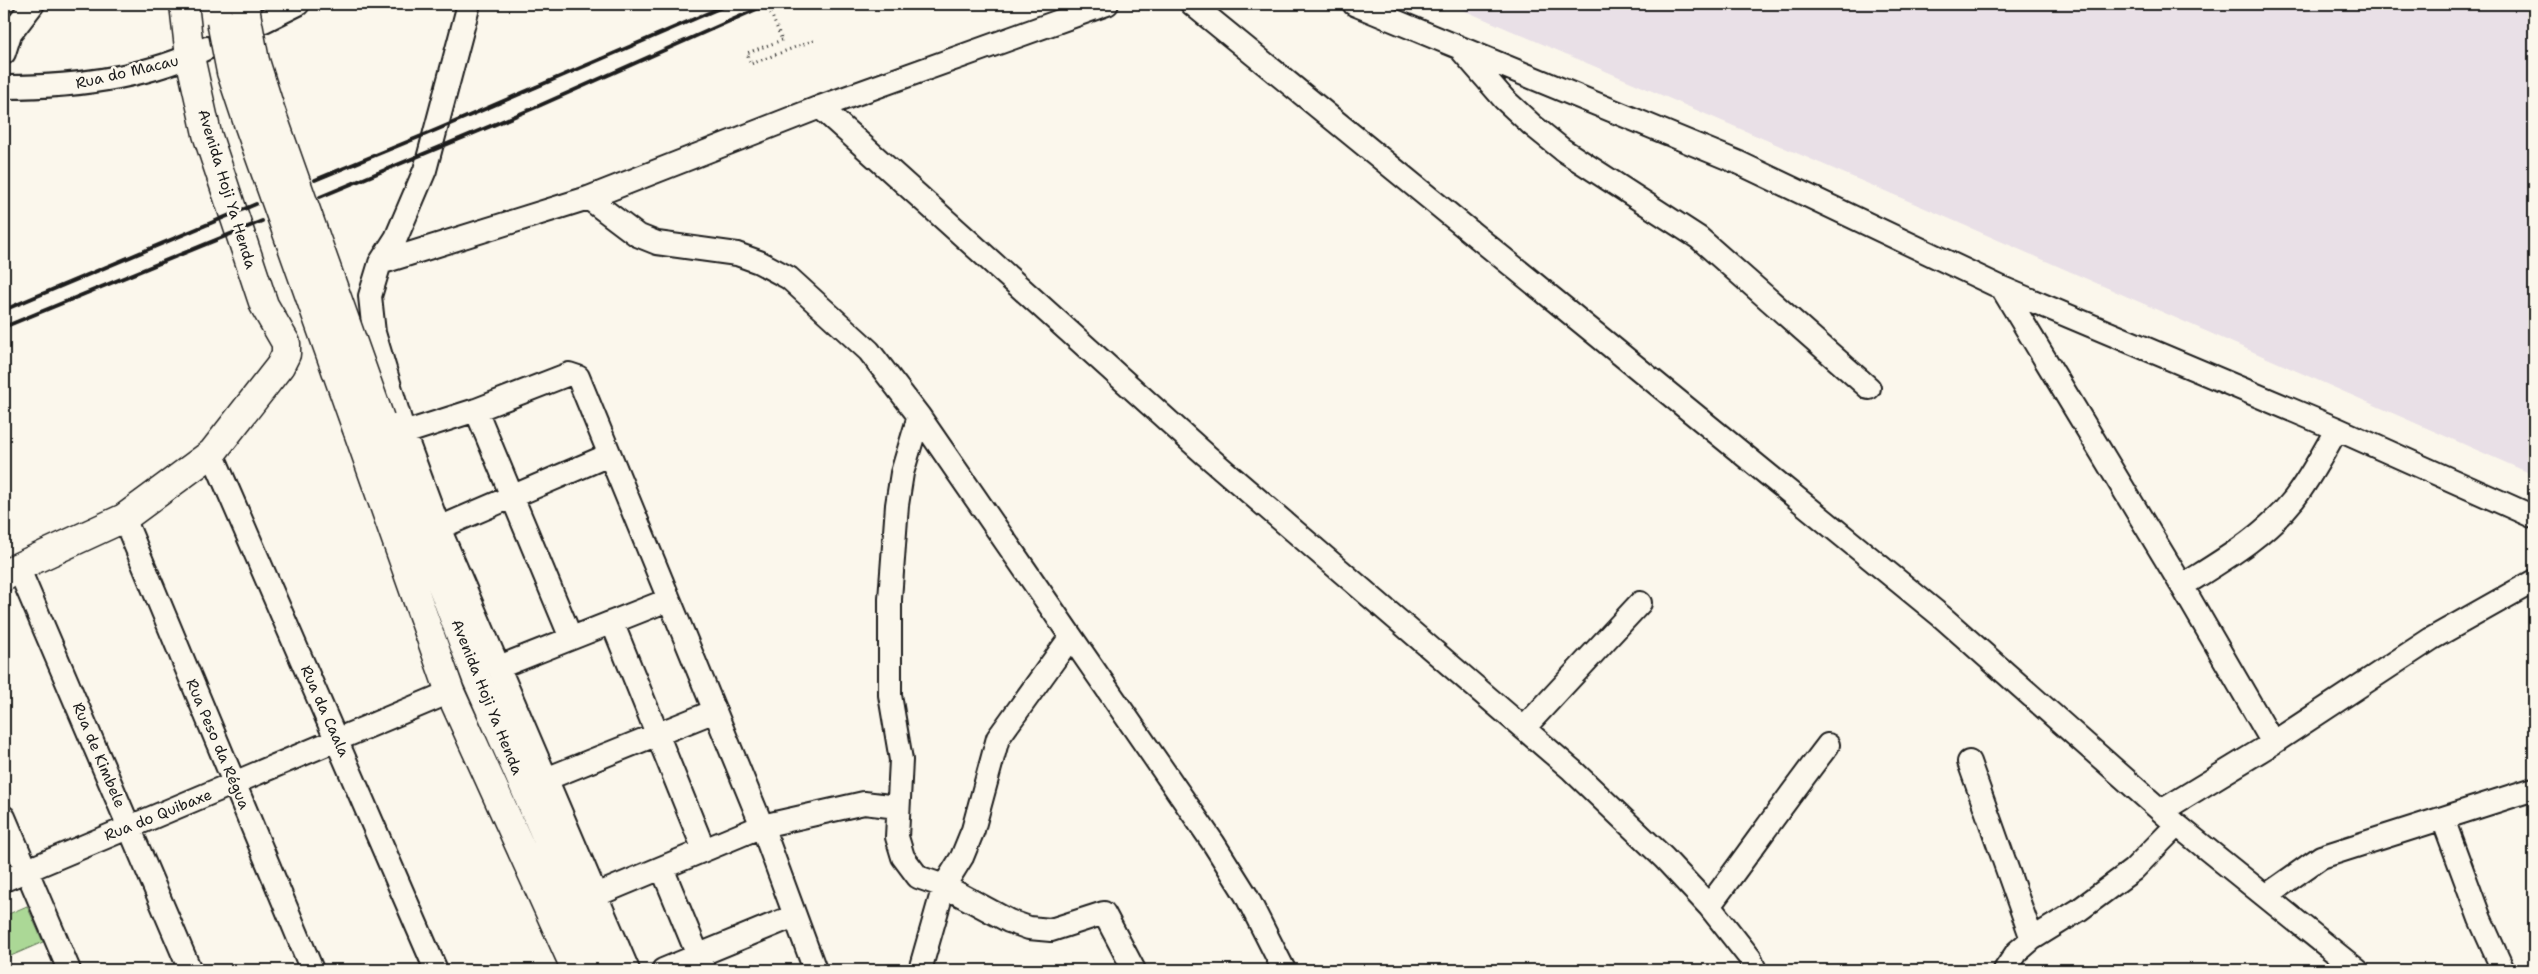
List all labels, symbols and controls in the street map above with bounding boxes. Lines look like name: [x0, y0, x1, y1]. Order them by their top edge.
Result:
street label: Rua do Macau: [74, 50, 180, 94]
street label: Avenida Hoji Ya Henda: [193, 107, 261, 272]
street label: Avenida Hoji Ya Henda: [447, 616, 528, 778]
street label: Rua da Caala: [296, 662, 354, 761]
street label: Rua Peso da Régua: [181, 676, 255, 813]
street label: Rua de Kimbele: [68, 699, 130, 811]
street label: Rua do Quibaxe: [101, 784, 215, 846]

